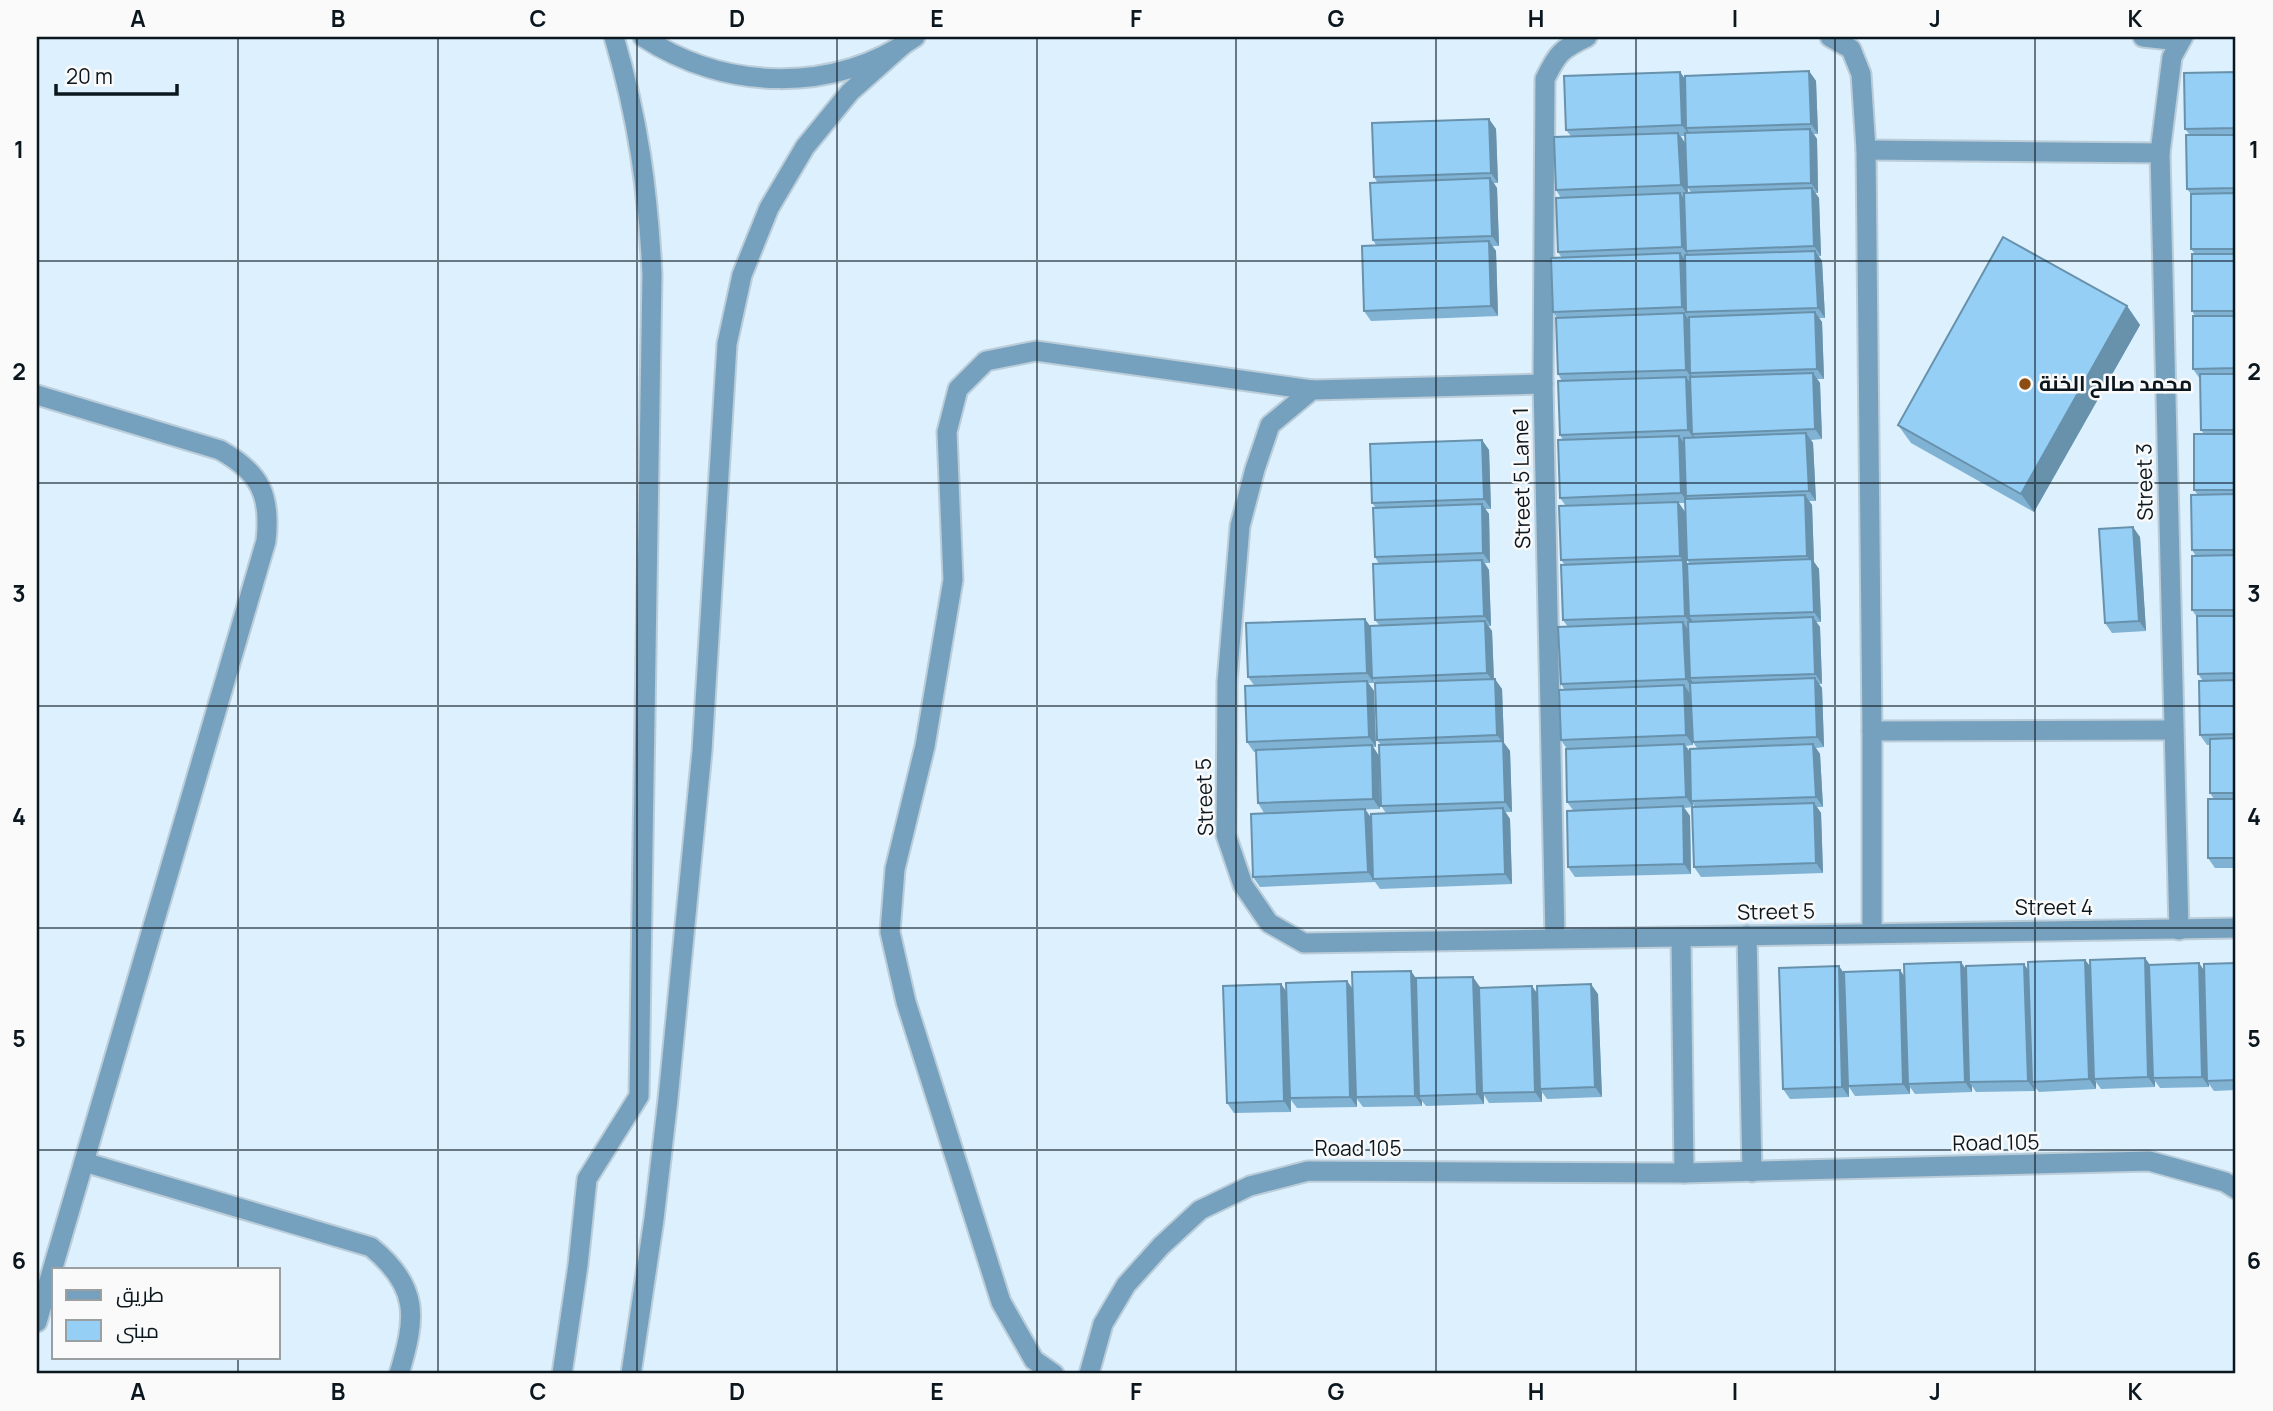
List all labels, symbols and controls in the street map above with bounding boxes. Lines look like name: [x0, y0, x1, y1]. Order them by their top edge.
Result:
text: A: [130, 2, 146, 34]
text: B: [331, 2, 345, 34]
text: C: [530, 2, 547, 34]
text: D: [729, 2, 745, 34]
text: E: [930, 2, 944, 34]
text: F: [1130, 2, 1142, 34]
text: G: [1328, 2, 1345, 34]
text: H: [1528, 2, 1544, 34]
text: I: [1732, 2, 1738, 34]
text: J: [1929, 2, 1941, 34]
text: K: [2128, 2, 2143, 34]
scale bar: [56, 52, 177, 96]
text: 20 m: [66, 62, 113, 90]
text: 1: [14, 133, 24, 165]
text: 1: [2249, 133, 2259, 165]
text: 2: [12, 355, 26, 387]
text: 2: [2247, 355, 2261, 387]
place label: محمد صالح الخنة: [2039, 369, 2192, 398]
marker: محمد صالح الخنة: [2017, 376, 2033, 392]
street label: Street 5 Lane 1: [1506, 407, 1536, 549]
street label: Street 3: [2129, 443, 2159, 521]
text: 3: [12, 577, 26, 609]
text: 3: [2247, 577, 2261, 609]
street label: Street 5: [1189, 758, 1219, 837]
text: 4: [12, 800, 26, 832]
text: 4: [2247, 800, 2261, 832]
street label: Street 4: [2015, 893, 2093, 921]
street label: Street 5: [1737, 896, 1815, 926]
text: 5: [12, 1022, 26, 1054]
text: 5: [2247, 1022, 2261, 1054]
street label: Road 105: [1952, 1127, 2040, 1157]
street label: Road 105: [1314, 1134, 1402, 1162]
text: 6: [12, 1244, 26, 1276]
text: 6: [2247, 1244, 2261, 1276]
legend: [52, 1268, 280, 1358]
text: طريق: [116, 1280, 164, 1308]
text: مبنى: [116, 1316, 159, 1344]
text: A: [130, 1375, 146, 1407]
text: B: [331, 1375, 345, 1407]
text: C: [530, 1375, 547, 1407]
text: D: [729, 1375, 745, 1407]
text: E: [930, 1375, 944, 1407]
text: F: [1130, 1375, 1142, 1407]
text: G: [1328, 1375, 1345, 1407]
text: H: [1528, 1375, 1544, 1407]
text: I: [1732, 1375, 1738, 1407]
text: J: [1929, 1375, 1941, 1407]
text: K: [2128, 1375, 2143, 1407]

